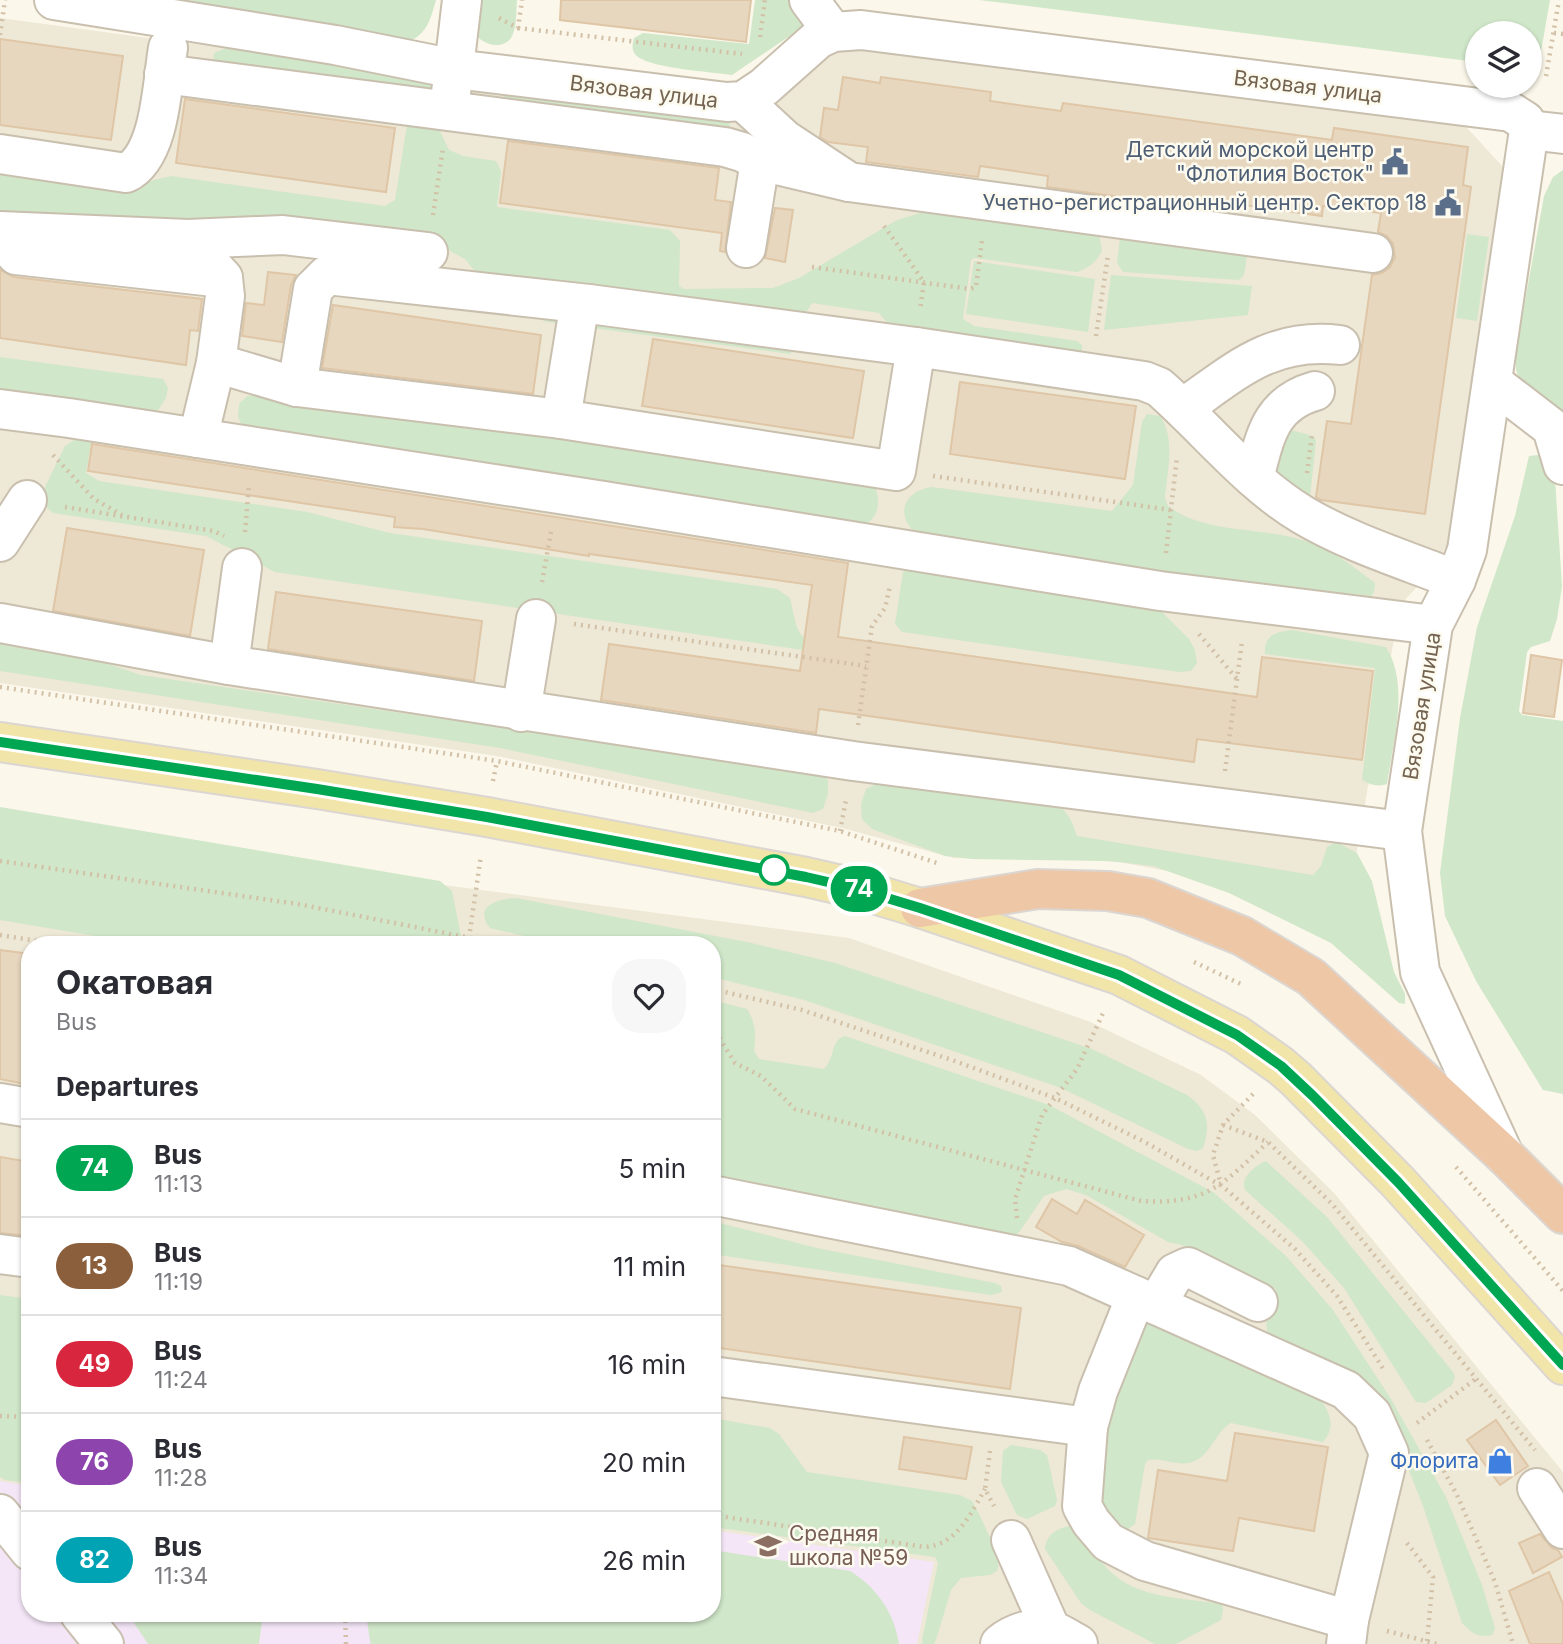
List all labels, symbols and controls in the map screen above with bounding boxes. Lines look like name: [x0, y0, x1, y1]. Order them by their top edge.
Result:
map controls: [1465, 21, 1542, 98]
button: layers: [1465, 21, 1542, 98]
street label: Вязовая улица: [1232, 65, 1384, 108]
street label: Вязовая улица: [568, 70, 720, 113]
place label: Детский морской центр "Флотилия Восток": [1125, 137, 1374, 186]
public building icon: Детский морской центр "Флотилия Восток": [1380, 147, 1410, 177]
public building icon: Учетно-регистрационный центр. Сектор 18: [1433, 188, 1463, 218]
place label: Учетно-регистрационный центр. Сектор 18: [983, 190, 1427, 215]
street label: Вязовая улица: [1397, 630, 1446, 782]
unlabelled marker: [759, 855, 789, 885]
line badge: 74: [828, 866, 890, 912]
text: 74: [845, 874, 873, 903]
button: heart: [612, 959, 686, 1033]
text: Окатовая: [56, 962, 213, 1002]
text: Bus: [56, 1008, 97, 1036]
text: Departures: [56, 1071, 199, 1102]
text: Bus: [154, 1139, 202, 1170]
text: 74: [80, 1153, 109, 1182]
text: 5 min: [618, 1153, 686, 1184]
text: 11:13: [154, 1170, 203, 1198]
text: Bus: [154, 1237, 202, 1268]
text: 13: [82, 1251, 107, 1280]
text: 11 min: [613, 1251, 686, 1282]
text: 11:19: [154, 1268, 203, 1296]
text: Bus: [154, 1335, 202, 1366]
text: 49: [79, 1349, 110, 1378]
text: 16 min: [608, 1349, 686, 1380]
text: 11:24: [154, 1366, 208, 1394]
text: Bus: [154, 1433, 202, 1464]
shop icon: Флорита: [1485, 1446, 1515, 1476]
text: 76: [80, 1447, 109, 1476]
text: 20 min: [602, 1447, 686, 1478]
place label: Флорита: [1390, 1448, 1479, 1473]
text: 11:28: [154, 1464, 208, 1492]
place label: Средняя школа №59: [789, 1521, 908, 1570]
text: Bus: [154, 1531, 202, 1562]
school or university icon: Средняя школа №59: [753, 1531, 783, 1561]
text: 82: [79, 1545, 110, 1574]
text: 26 min: [602, 1545, 686, 1576]
text: 11:34: [154, 1562, 208, 1590]

